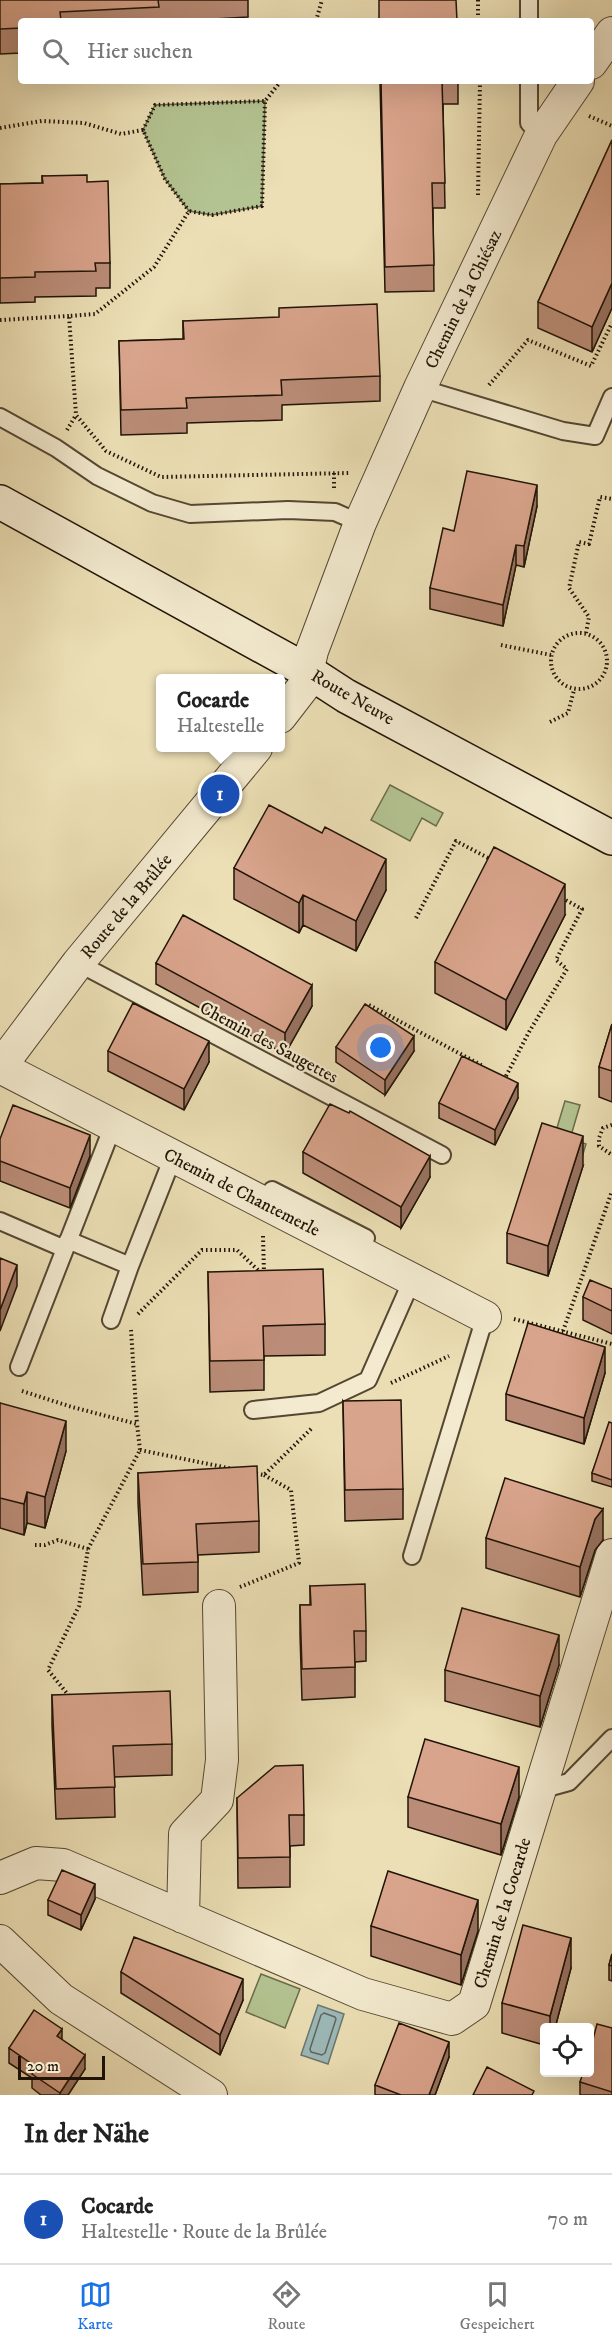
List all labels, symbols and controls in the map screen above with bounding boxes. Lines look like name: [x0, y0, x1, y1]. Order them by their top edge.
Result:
search box: [18, 18, 594, 84]
icon: search: [39, 35, 72, 68]
text: Hier suchen: [87, 38, 193, 65]
street label: Chemin de la Chiésaz: [421, 226, 507, 373]
street label: Route Neuve: [307, 665, 398, 730]
popup: [156, 674, 285, 752]
text: Cocarde: [177, 687, 249, 714]
text: Haltestelle: [177, 714, 264, 739]
pin: 1: [200, 772, 240, 816]
street label: Route de la Brûlée: [76, 850, 177, 964]
street label: Chemin des Saugettes: [196, 997, 341, 1089]
your location: [366, 1033, 395, 1062]
street label: Chemin de Chantemerle: [160, 1144, 323, 1242]
street label: Chemin de la Cocarde: [470, 1835, 536, 1991]
map controls: [540, 2023, 594, 2077]
button: locate: [540, 2023, 594, 2077]
scale bar: [18, 2053, 105, 2080]
text: 20 m: [27, 2056, 59, 2076]
text: In der Nähe: [24, 2118, 149, 2151]
text: Cocarde: [81, 2193, 153, 2220]
text: 1: [40, 2207, 47, 2232]
text: 70 m: [547, 2207, 588, 2232]
text: Haltestelle · Route de la Brûlée: [81, 2220, 327, 2245]
tab: Karte: [77, 2278, 113, 2334]
tab: Route: [268, 2278, 305, 2334]
tab: Gespeichert: [460, 2278, 535, 2334]

